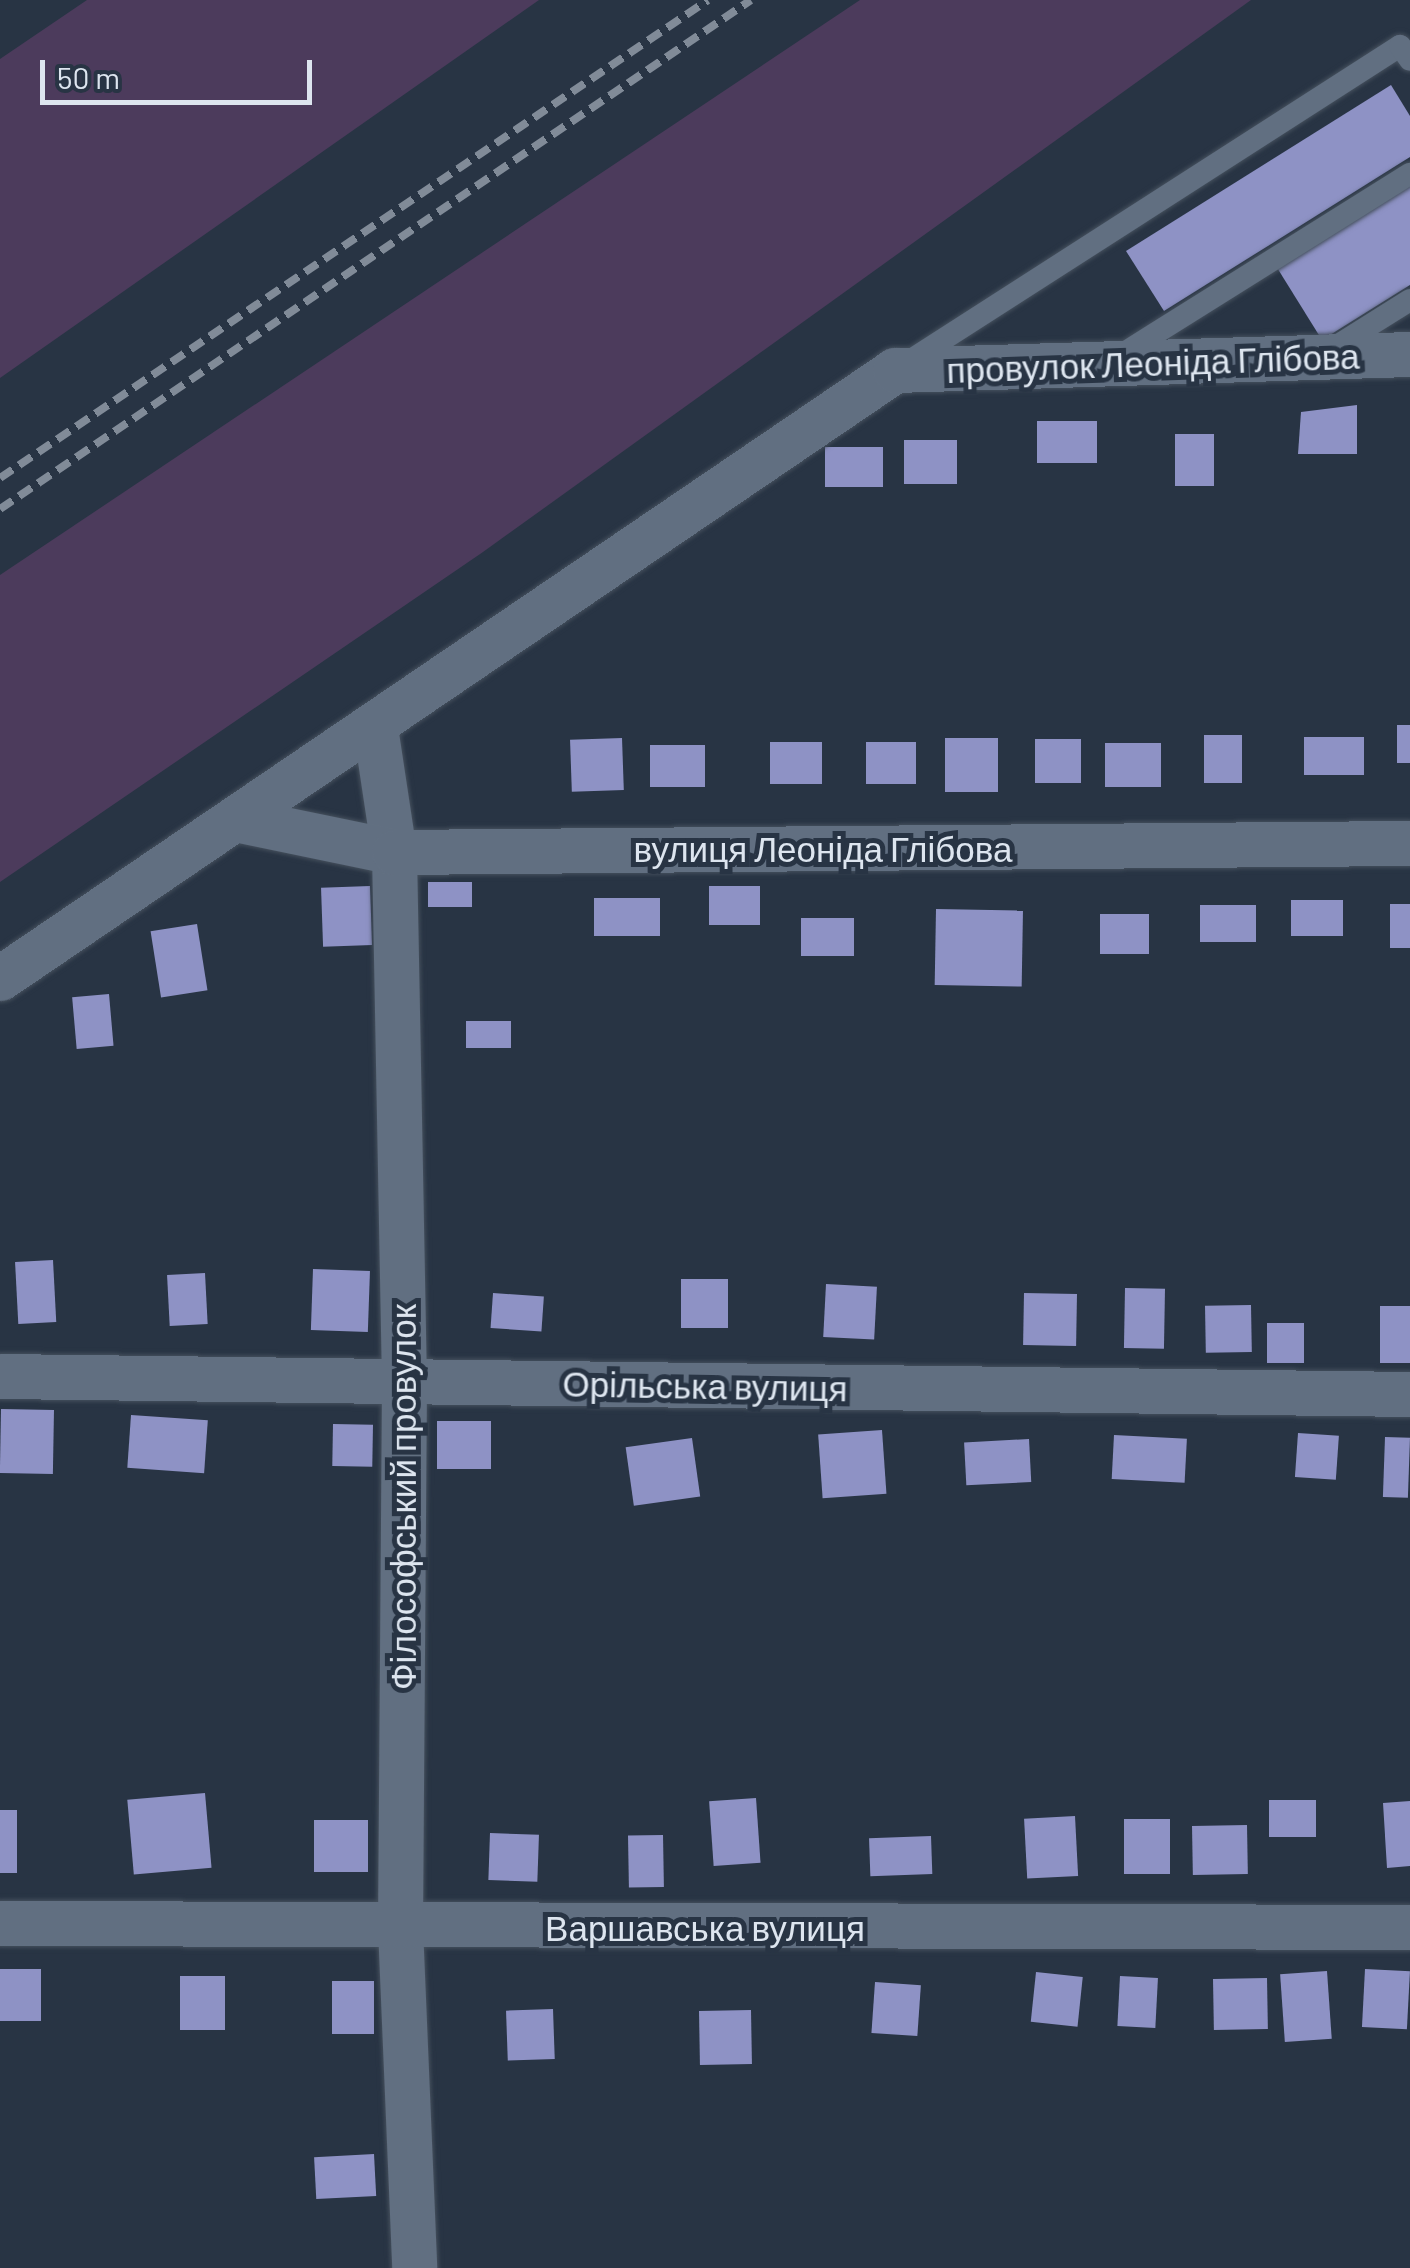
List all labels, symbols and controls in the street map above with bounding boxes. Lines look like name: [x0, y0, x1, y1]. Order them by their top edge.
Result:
scale bar: [45, 40, 318, 102]
text: 50 m: [57, 59, 120, 95]
street label: провулок Леоніда Глібова: [946, 334, 1360, 390]
street label: вулиця Леоніда Глібова: [634, 827, 1012, 869]
street label: Філософський провулок: [381, 1304, 423, 1690]
street label: Орільська вулиця: [562, 1362, 848, 1408]
street label: Варшавська вулиця: [545, 1906, 865, 1948]

